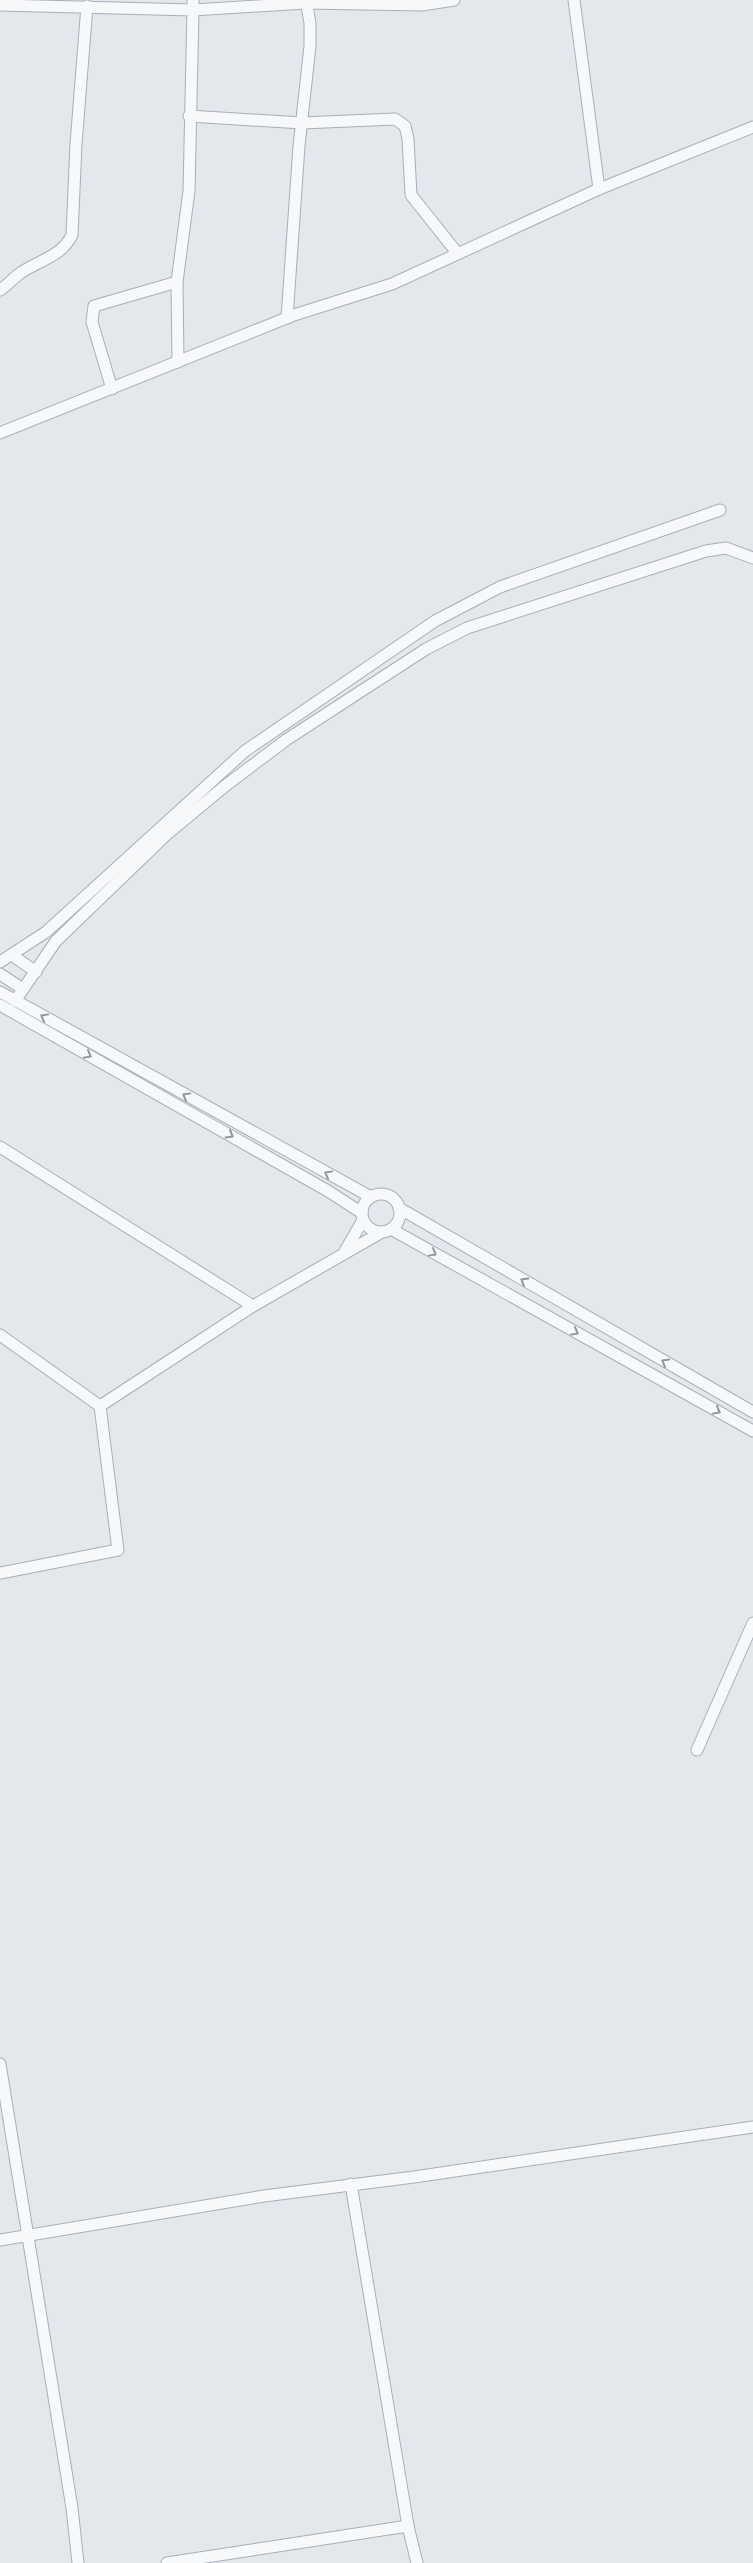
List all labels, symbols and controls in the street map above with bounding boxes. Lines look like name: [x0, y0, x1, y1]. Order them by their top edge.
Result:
one-way arrow: [40, 1013, 49, 1023]
one-way arrow: [83, 1048, 92, 1058]
one-way arrow: [182, 1092, 191, 1102]
one-way arrow: [224, 1128, 233, 1138]
one-way arrow: [325, 1170, 334, 1180]
one-way arrow: [428, 1247, 437, 1257]
one-way arrow: [521, 1277, 530, 1287]
one-way arrow: [570, 1326, 579, 1336]
one-way arrow: [661, 1358, 670, 1368]
one-way arrow: [712, 1405, 721, 1415]

